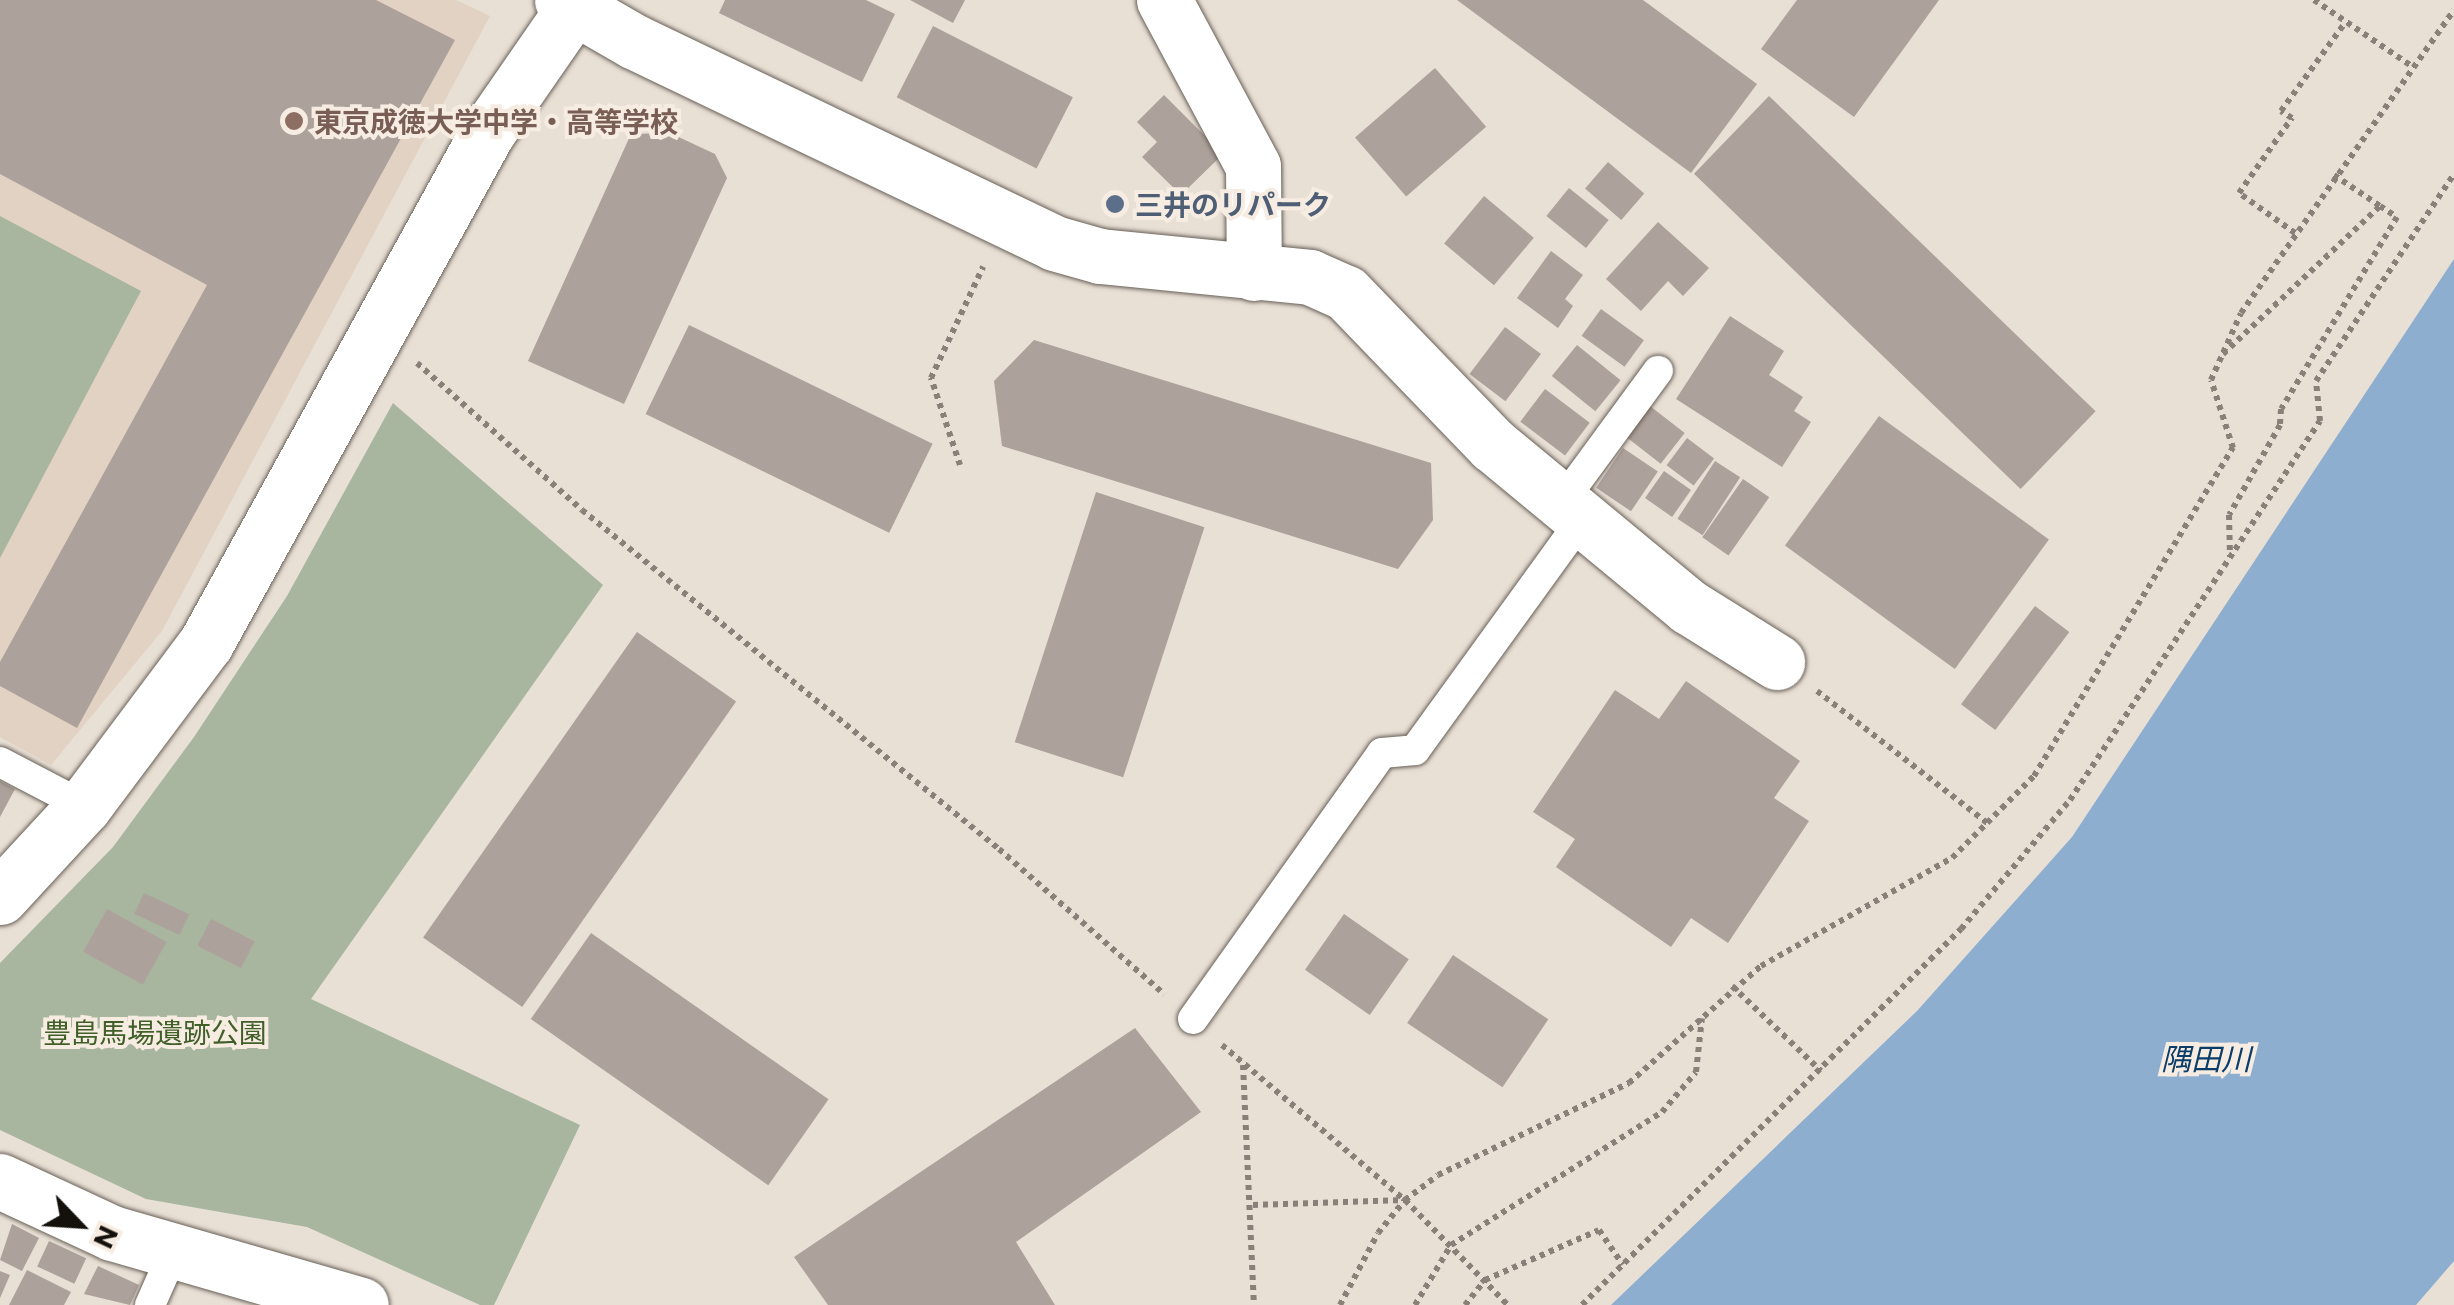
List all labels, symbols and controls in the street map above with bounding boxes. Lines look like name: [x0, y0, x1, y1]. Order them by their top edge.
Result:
place label: 東京成徳大学中学・高等学校: [314, 104, 678, 138]
marker: 東京成徳大学中学・高等学校: [283, 110, 305, 132]
place label: 三井のリパーク: [1135, 187, 1331, 221]
marker: 三井のリパーク: [1104, 193, 1126, 215]
park label: 豊島馬場遺跡公園: [43, 1015, 267, 1049]
water label: 隅田川: [2161, 1040, 2251, 1076]
north arrow: [30, 1175, 130, 1275]
text: N: [87, 1221, 127, 1254]

